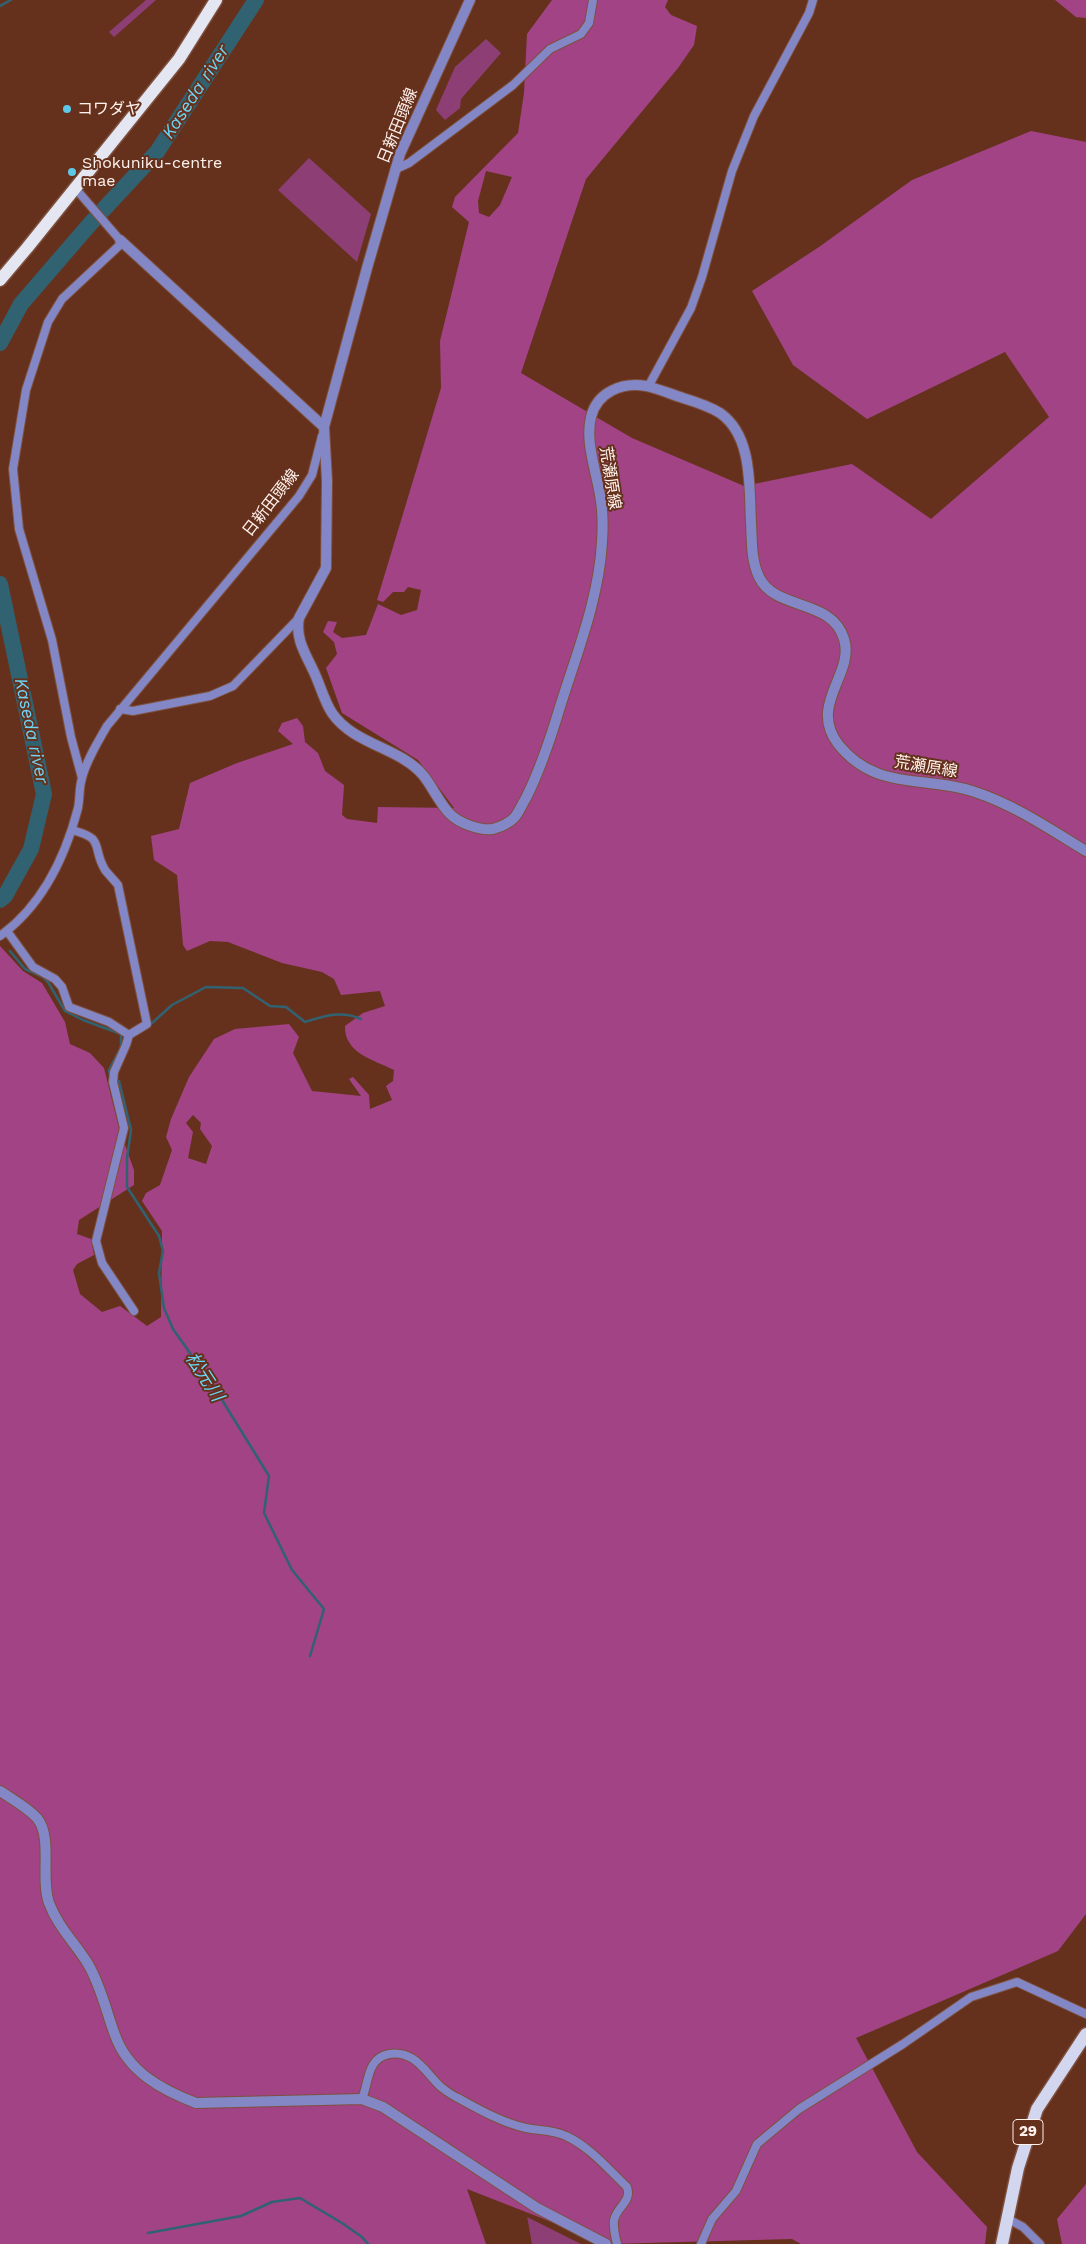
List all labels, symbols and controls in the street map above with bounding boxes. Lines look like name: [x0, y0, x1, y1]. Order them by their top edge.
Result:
water label: Kaseda river: [158, 41, 234, 143]
street label: 日新田頭線: [374, 85, 422, 167]
place label: コワダヤ: [77, 99, 141, 119]
marker: コワダヤ: [61, 103, 73, 115]
place label: Shokuniku-centre mae: [82, 153, 222, 191]
marker: Shokuniku-centre mae: [66, 166, 78, 178]
street label: 荒瀬原線: [596, 445, 624, 511]
street label: 日新田頭線: [239, 466, 303, 540]
water label: Kaseda river: [9, 676, 53, 786]
street label: 荒瀬原線: [893, 753, 959, 781]
water label: 松元川: [180, 1348, 228, 1406]
road number: 29: [1013, 2120, 1043, 2144]

